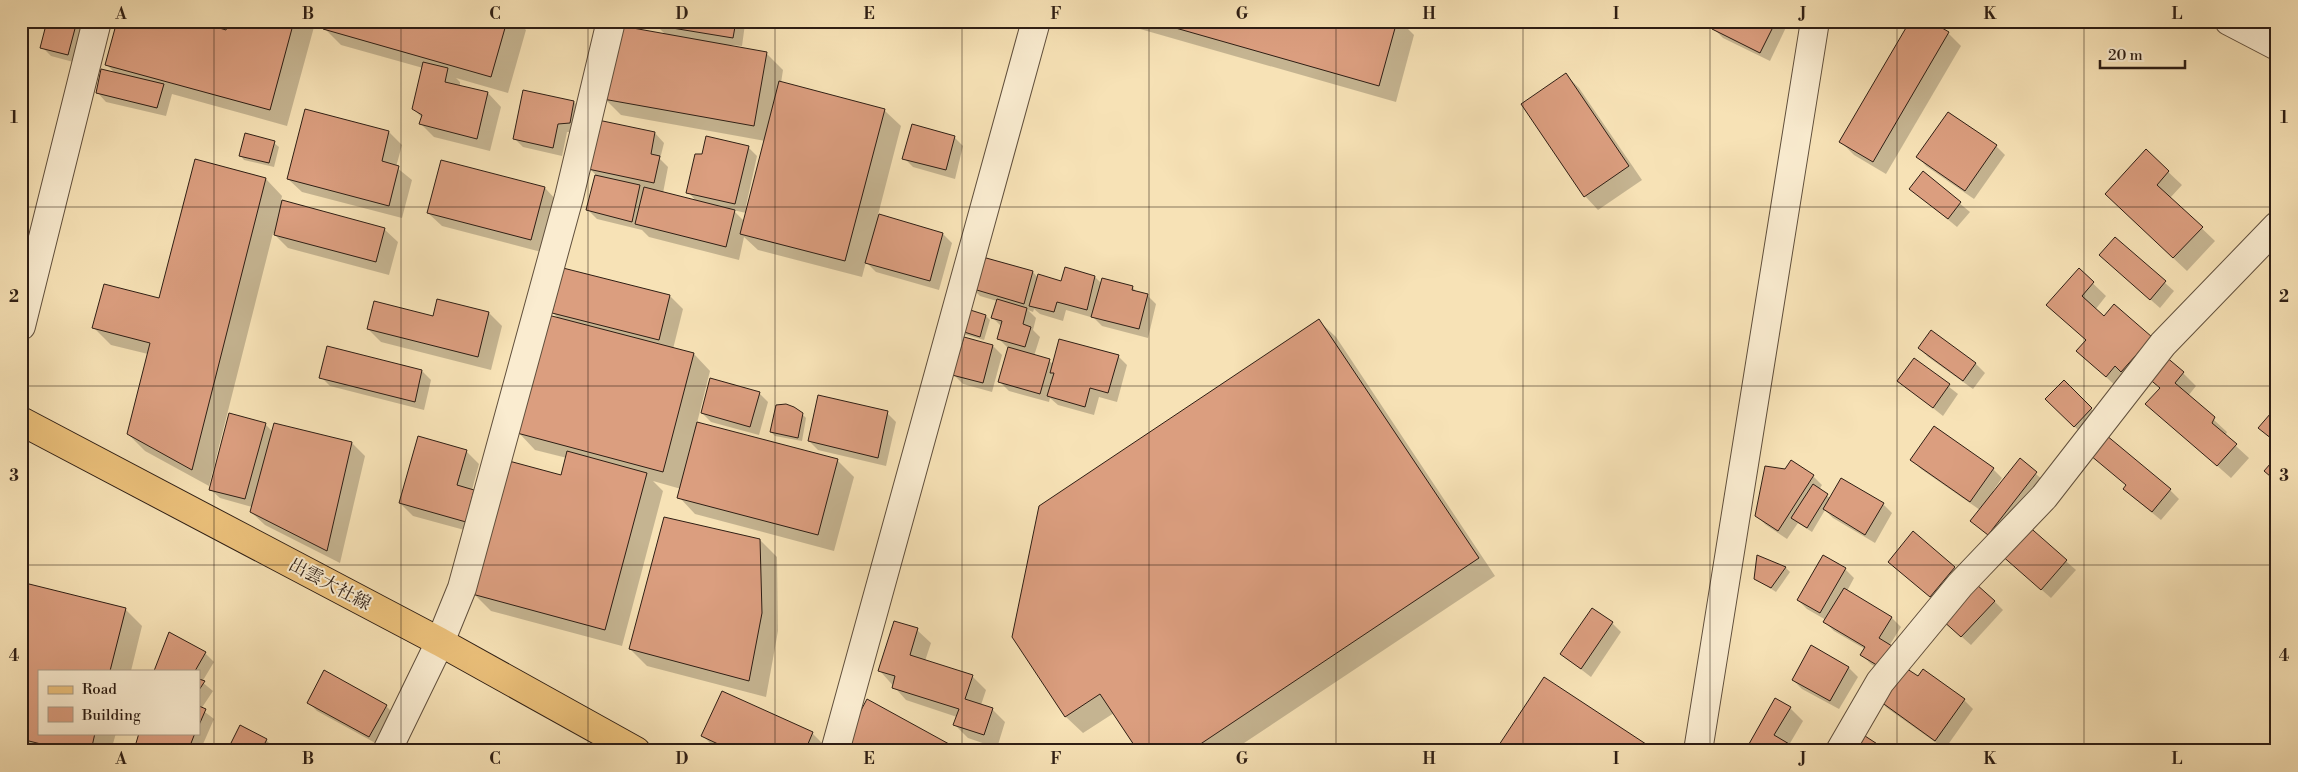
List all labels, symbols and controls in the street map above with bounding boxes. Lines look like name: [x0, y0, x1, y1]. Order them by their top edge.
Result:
text: A: [114, 4, 127, 24]
text: B: [302, 4, 314, 24]
text: C: [489, 4, 501, 24]
text: D: [676, 4, 689, 24]
text: E: [863, 4, 875, 24]
text: F: [1050, 4, 1062, 24]
text: G: [1236, 4, 1249, 24]
text: H: [1422, 4, 1436, 24]
text: I: [1613, 4, 1619, 24]
text: J: [1798, 4, 1806, 24]
text: K: [1984, 4, 1998, 24]
text: L: [2172, 4, 2183, 24]
scale bar: [2100, 38, 2186, 70]
text: 20 m: [2108, 46, 2143, 65]
text: 1: [10, 108, 18, 128]
text: 1: [2280, 108, 2288, 128]
text: 2: [9, 287, 19, 307]
text: 2: [2279, 287, 2289, 307]
text: 3: [9, 466, 19, 486]
text: 3: [2279, 466, 2289, 486]
street label: 出雲大社線: [285, 553, 375, 616]
text: 4: [9, 646, 20, 666]
text: 4: [2279, 646, 2290, 666]
legend: [38, 670, 200, 734]
text: Road: [82, 680, 117, 699]
text: Building: [81, 706, 141, 725]
text: A: [114, 749, 127, 769]
text: B: [302, 749, 314, 769]
text: C: [489, 749, 501, 769]
text: D: [676, 749, 689, 769]
text: E: [863, 749, 875, 769]
text: F: [1050, 749, 1062, 769]
text: G: [1236, 749, 1249, 769]
text: H: [1422, 749, 1436, 769]
text: I: [1613, 749, 1619, 769]
text: J: [1798, 749, 1806, 769]
text: K: [1984, 749, 1998, 769]
text: L: [2172, 749, 2183, 769]

